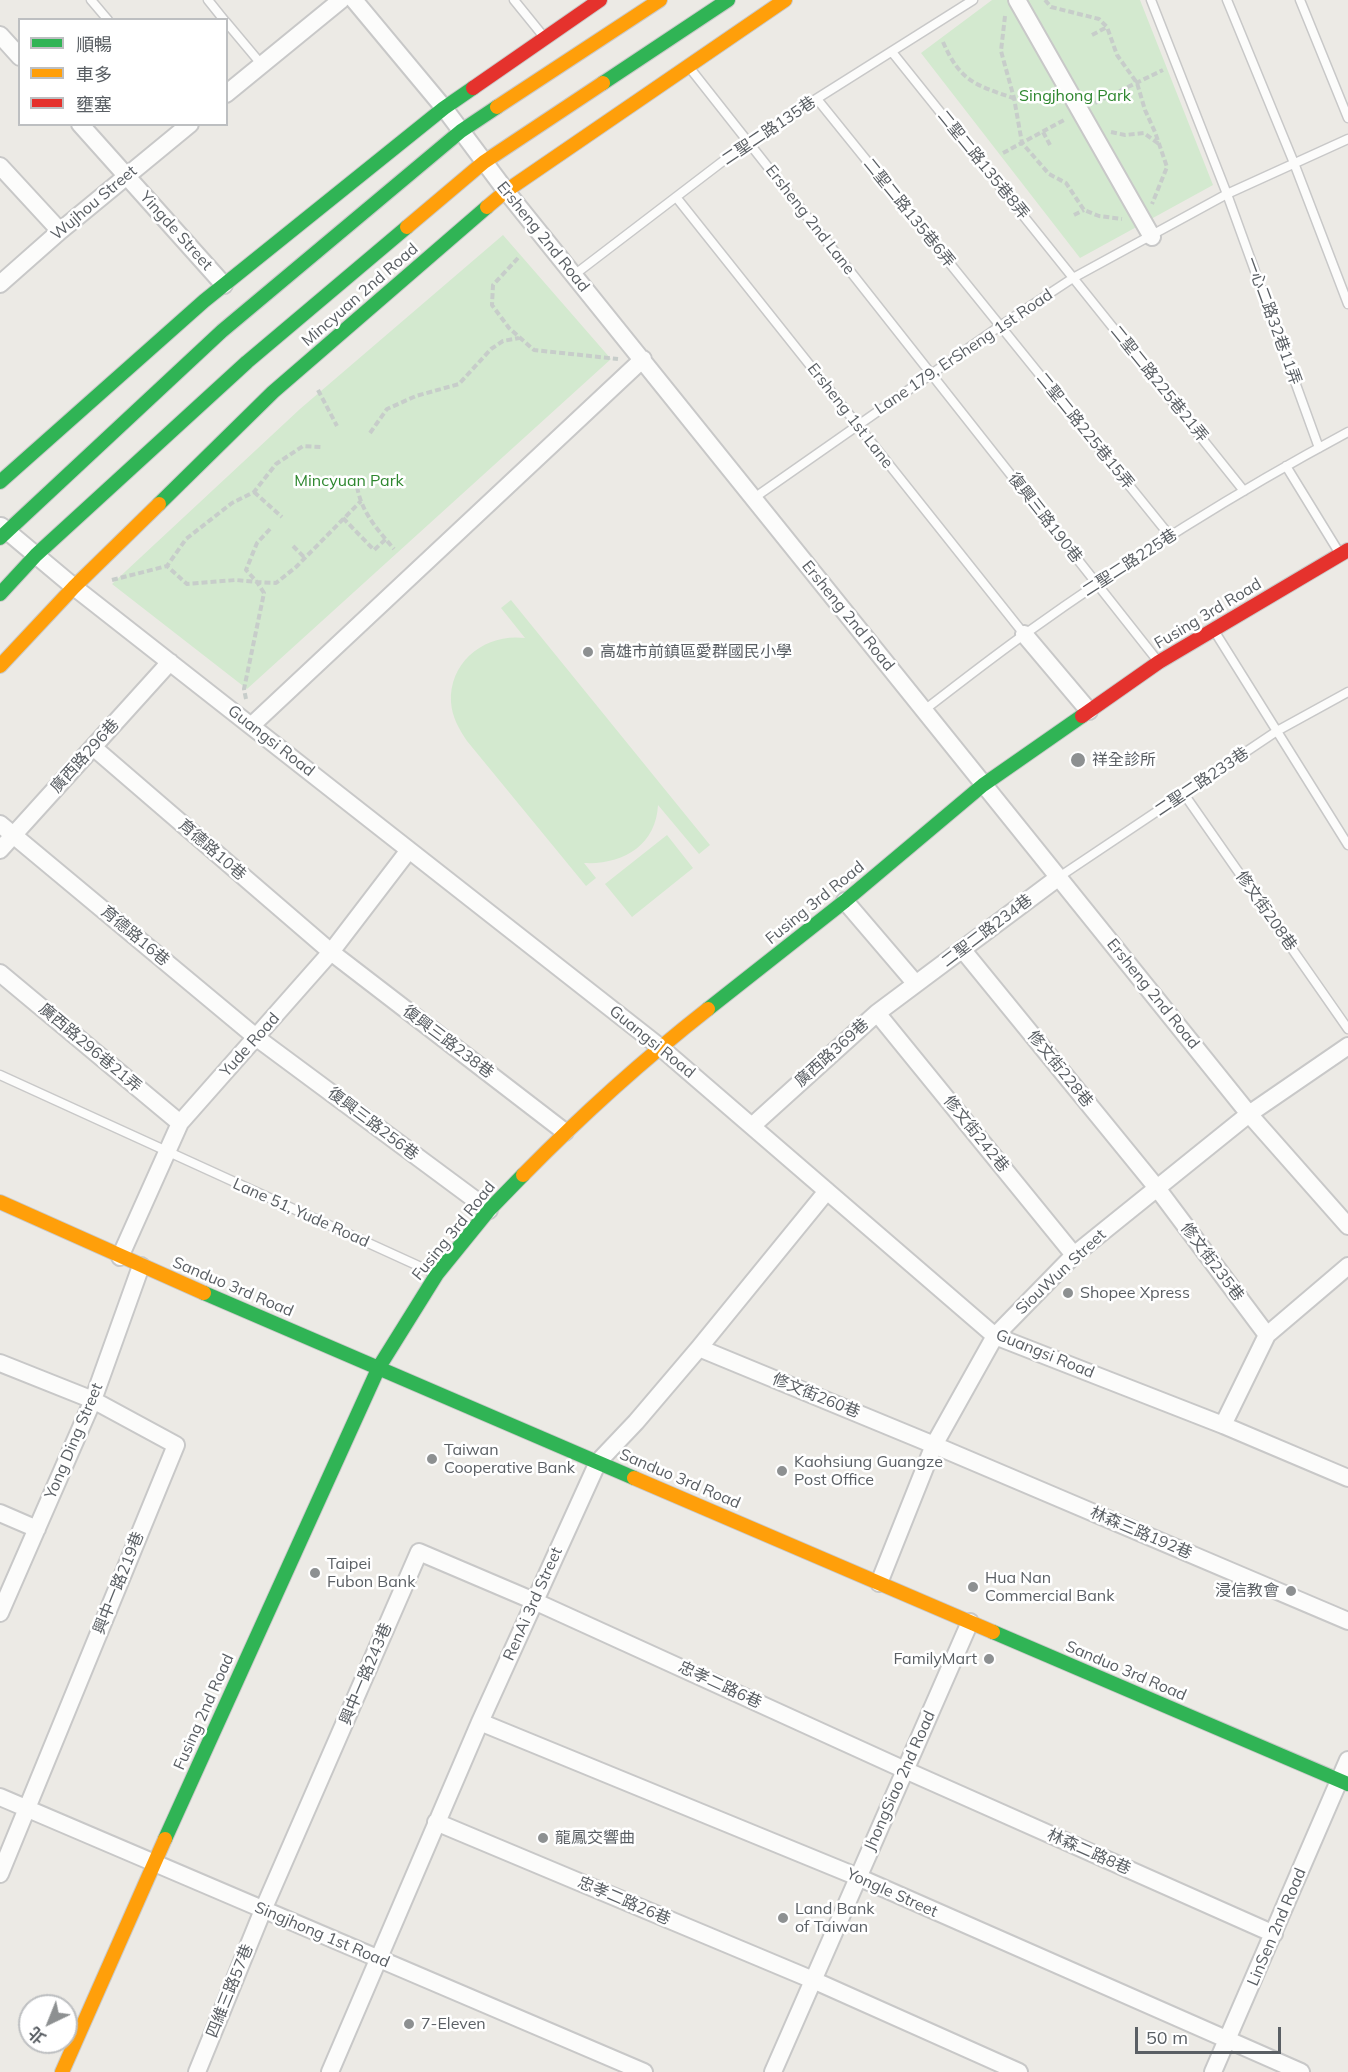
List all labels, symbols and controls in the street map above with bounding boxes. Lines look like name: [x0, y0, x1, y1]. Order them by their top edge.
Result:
legend: [18, 18, 228, 126]
text: 順暢: [76, 33, 112, 56]
text: 車多: [76, 63, 112, 86]
park label: Singjhong Park: [1019, 86, 1131, 106]
text: 壅塞: [76, 93, 112, 116]
street label: 二聖二路135巷: [719, 93, 819, 169]
street label: 二聖二路135巷8弄: [933, 107, 1033, 223]
street label: 二聖二路135巷6弄: [859, 155, 959, 271]
street label: Ersheng 2nd Lane: [761, 161, 859, 279]
street label: Wujhou Street: [47, 162, 141, 244]
street label: Ersheng 2nd Road: [493, 178, 593, 296]
street label: Yingde Street: [136, 188, 216, 274]
street label: Mincyuan 2nd Road: [298, 239, 422, 351]
street label: 一心二路32巷11弄: [1241, 255, 1305, 387]
street label: Lane 179, ErSheng 1st Road: [872, 285, 1056, 419]
street label: 二聖二路225巷21弄: [1106, 322, 1212, 446]
street label: Ersheng 1st Lane: [803, 360, 897, 472]
street label: 二聖二路225巷15弄: [1032, 369, 1138, 493]
street label: 復興三路190巷: [1004, 469, 1086, 567]
park label: Mincyuan Park: [294, 471, 404, 491]
street label: 二聖二路225巷: [1079, 525, 1181, 601]
street label: Ersheng 2nd Road: [798, 557, 898, 675]
street label: Fusing 3rd Road: [1151, 575, 1265, 653]
place label: 高雄市前鎮區愛群國民小學: [600, 642, 792, 662]
marker: 高雄市前鎮區愛群國民小學: [581, 645, 595, 659]
street label: Guangsi Road: [224, 701, 318, 781]
street label: 廣西路296巷: [47, 715, 123, 797]
street label: 二聖二路233巷: [1152, 744, 1252, 820]
place label: 祥全診所: [1092, 750, 1156, 770]
marker: 祥全診所: [1069, 751, 1087, 769]
street label: 育德路10巷: [174, 815, 250, 885]
street label: Fusing 3rd Road: [762, 857, 868, 949]
street label: 修文街208巷: [1232, 867, 1300, 955]
street label: 二聖二路234巷: [938, 891, 1036, 971]
street label: 育德路16巷: [97, 902, 173, 970]
street label: Ersheng 2nd Road: [1103, 935, 1203, 1053]
street label: 廣西路296巷21弄: [35, 1000, 145, 1096]
street label: 復興三路238巷: [399, 1002, 497, 1082]
street label: Guangsi Road: [605, 1002, 699, 1082]
street label: Yude Road: [216, 1009, 284, 1081]
street label: 廣西路369巷: [791, 1015, 873, 1091]
street label: 修文街228巷: [1023, 1027, 1097, 1111]
street label: 復興三路256巷: [324, 1084, 422, 1164]
street label: 修文街242巷: [939, 1092, 1013, 1176]
street label: Lane 51, Yude Road: [230, 1174, 372, 1252]
street label: Fusing 3rd Road: [408, 1178, 500, 1284]
street label: 修文街235巷: [1176, 1219, 1248, 1305]
street label: SiouWun Street: [1012, 1225, 1110, 1319]
street label: Sanduo 3rd Road: [170, 1253, 296, 1321]
place label: Shopee Xpress: [1080, 1283, 1190, 1303]
marker: Shopee Xpress: [1061, 1286, 1075, 1300]
street label: Guangsi Road: [993, 1325, 1097, 1383]
street label: 修文街260巷: [769, 1370, 863, 1422]
street label: Yong Ding Street: [41, 1380, 107, 1502]
place label: Taiwan Cooperative Bank: [444, 1440, 575, 1478]
street label: Sanduo 3rd Road: [617, 1445, 743, 1513]
marker: Taiwan Cooperative Bank: [425, 1452, 439, 1466]
place label: Kaohsiung Guangze Post Office: [794, 1452, 943, 1490]
marker: Kaohsiung Guangze Post Office: [775, 1464, 789, 1478]
street label: 林森三路192巷: [1087, 1503, 1195, 1563]
street label: 興中一路219巷: [90, 1529, 148, 1637]
street label: RenAi 3rd Street: [499, 1544, 567, 1664]
place label: Taipei Fubon Bank: [327, 1554, 415, 1592]
marker: Taipei Fubon Bank: [308, 1566, 322, 1580]
place label: Hua Nan Commercial Bank: [985, 1568, 1114, 1606]
marker: Hua Nan Commercial Bank: [966, 1580, 980, 1594]
place label: 浸信教會: [1215, 1581, 1279, 1601]
marker: 浸信教會: [1284, 1584, 1298, 1598]
street label: 興中一路243巷: [336, 1620, 396, 1728]
street label: Sanduo 3rd Road: [1063, 1637, 1189, 1705]
place label: FamilyMart: [893, 1649, 977, 1669]
street label: Fusing 2nd Road: [170, 1651, 238, 1773]
marker: FamilyMart: [982, 1652, 996, 1666]
street label: 忠孝二路6巷: [675, 1657, 765, 1713]
street label: JhongSiao 2nd Road: [860, 1708, 940, 1854]
street label: 林森二路8巷: [1044, 1825, 1134, 1879]
place label: 龍鳳交響曲: [555, 1828, 635, 1848]
marker: 龍鳳交響曲: [536, 1831, 550, 1845]
street label: Yongle Street: [844, 1864, 940, 1922]
street label: LinSen 2nd Road: [1244, 1865, 1310, 1989]
street label: 忠孝二路26巷: [575, 1873, 673, 1929]
street label: Singjhong 1st Road: [252, 1898, 392, 1972]
place label: Land Bank of Taiwan: [795, 1899, 875, 1937]
marker: Land Bank of Taiwan: [776, 1911, 790, 1925]
street label: 四維三路57巷: [203, 1941, 257, 2041]
north arrow: [18, 1994, 78, 2054]
place label: 7-Eleven: [421, 2014, 486, 2034]
scale bar: [1138, 2015, 1284, 2053]
marker: 7-Eleven: [402, 2017, 416, 2031]
text: 北: [24, 2023, 50, 2048]
text: 50 m: [1146, 2026, 1188, 2049]

